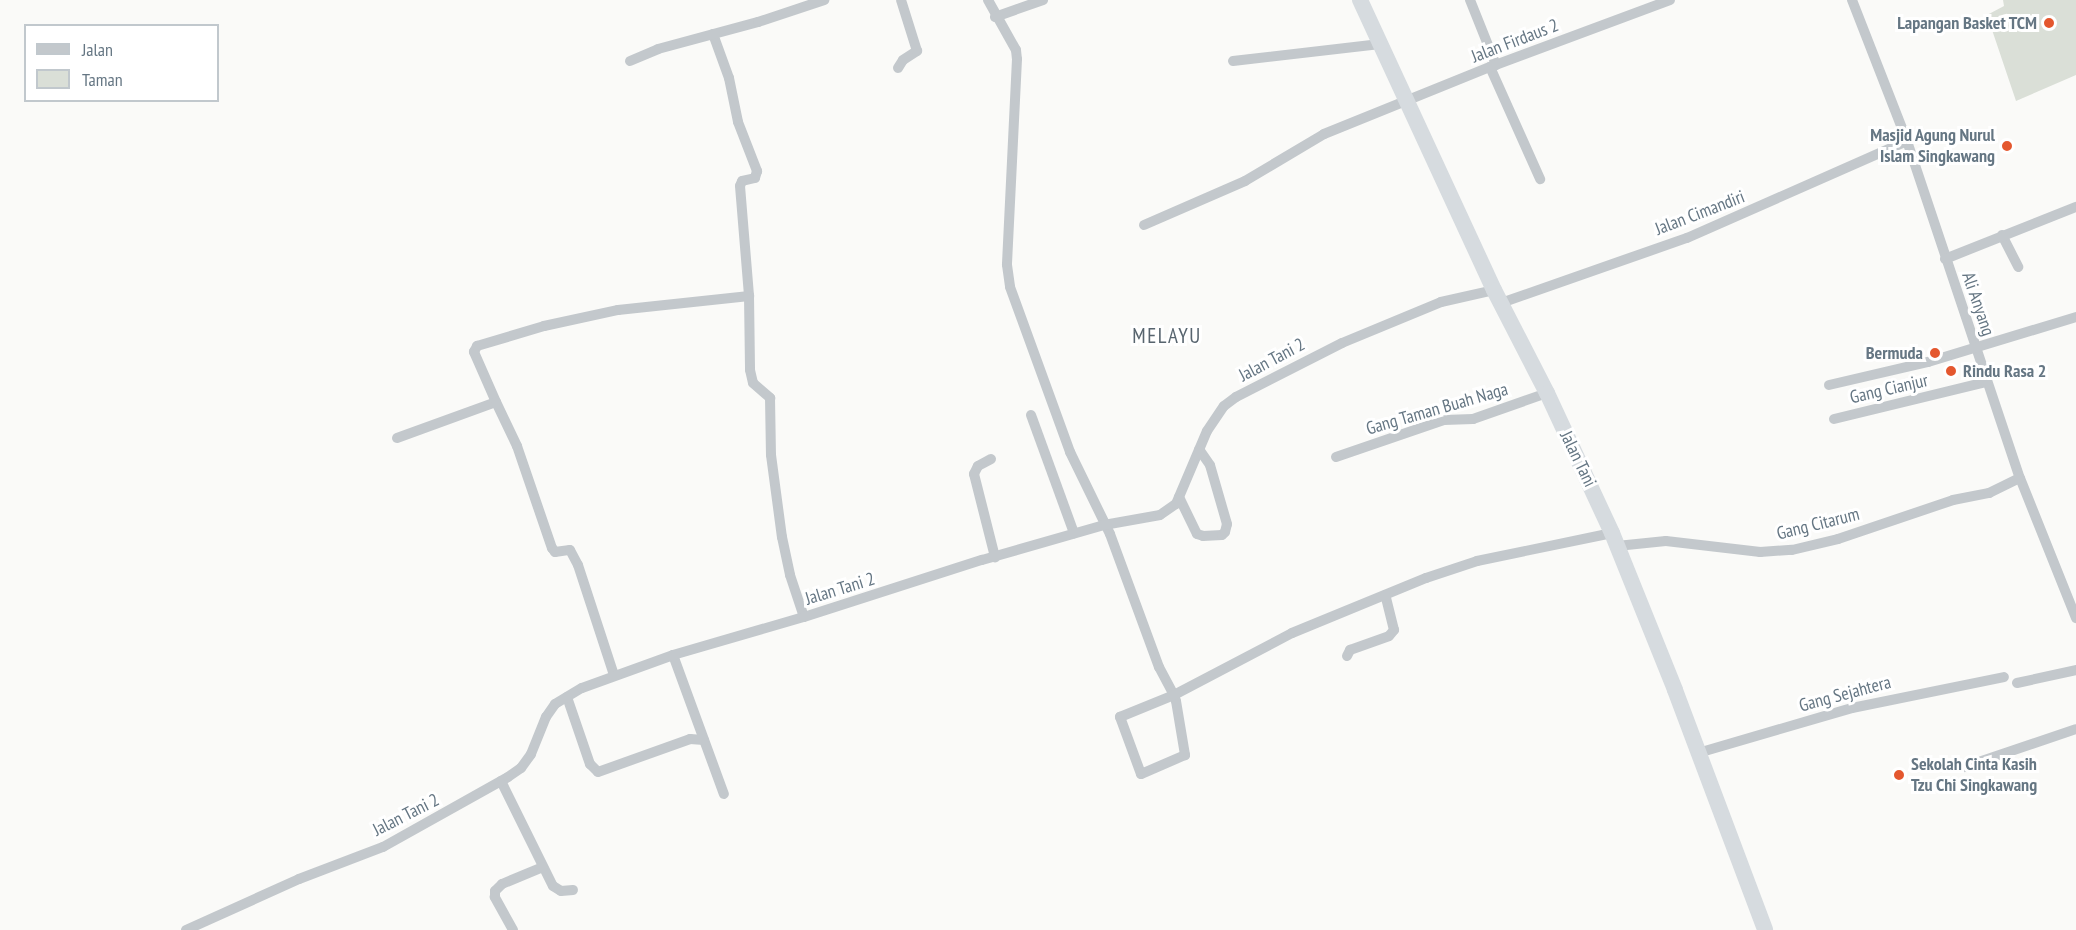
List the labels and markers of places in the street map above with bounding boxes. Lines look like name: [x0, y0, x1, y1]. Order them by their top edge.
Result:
place label: Lapangan Basket TCM: [1897, 12, 2037, 34]
marker: Lapangan Basket TCM: [2042, 16, 2056, 30]
place label: Masjid Agung Nurul Islam Singkawang: [1870, 125, 1995, 168]
marker: Masjid Agung Nurul Islam Singkawang: [2000, 139, 2014, 153]
place label: Bermuda: [1866, 342, 1923, 364]
marker: Bermuda: [1928, 346, 1942, 360]
place label: Rindu Rasa 2: [1963, 360, 2046, 382]
marker: Rindu Rasa 2: [1944, 364, 1958, 378]
place label: Sekolah Cinta Kasih Tzu Chi Singkawang: [1911, 754, 2037, 796]
marker: Sekolah Cinta Kasih Tzu Chi Singkawang: [1892, 768, 1906, 782]

